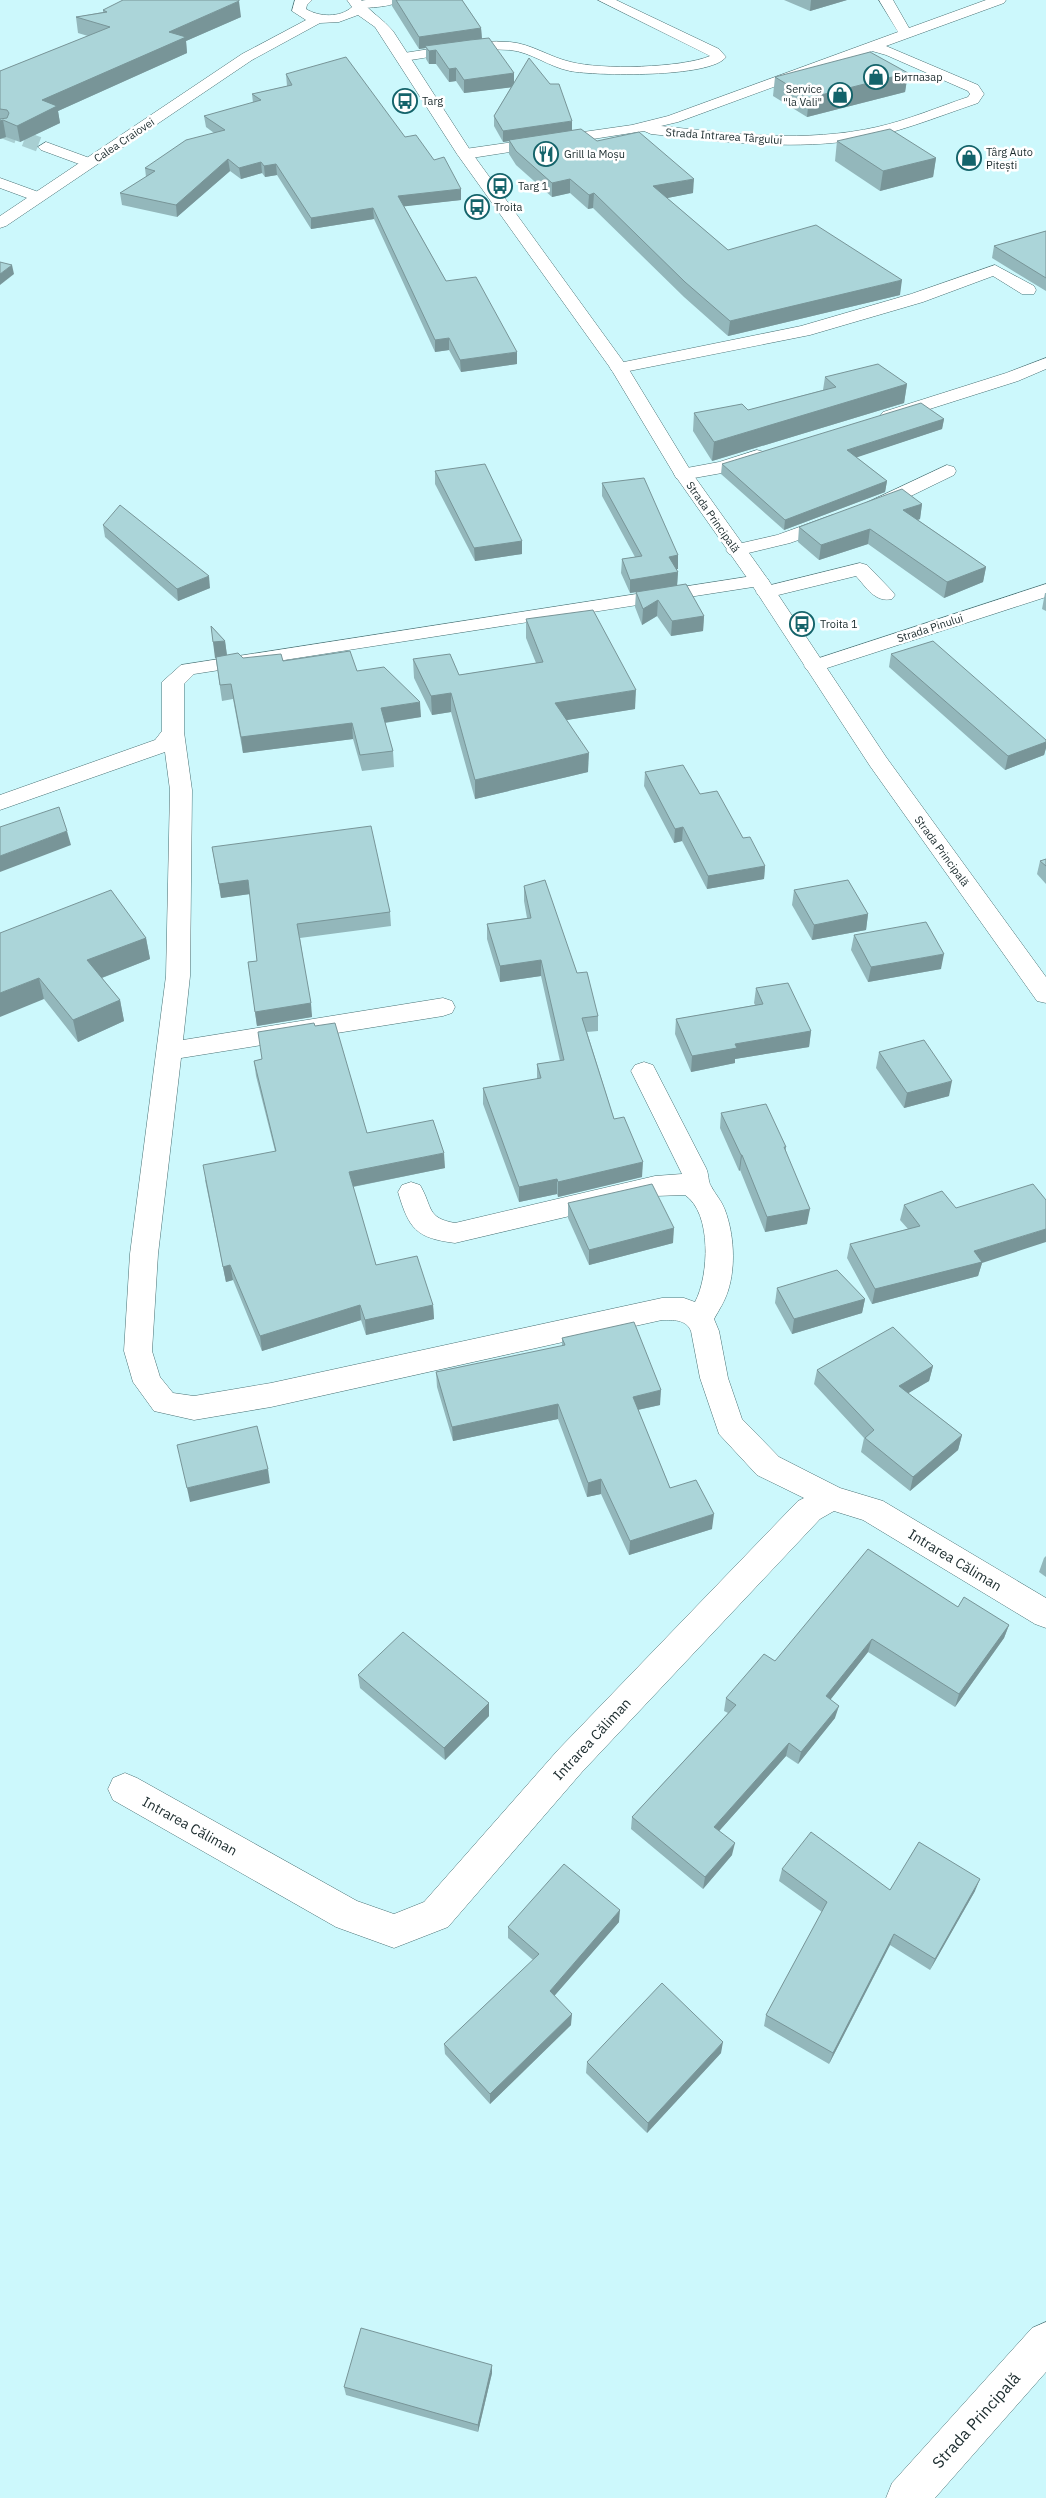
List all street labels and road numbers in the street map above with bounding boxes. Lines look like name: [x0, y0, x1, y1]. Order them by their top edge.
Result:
street label: Calea Craiovei: [91, 115, 157, 165]
street label: Strada Intrarea Târgului: [665, 125, 783, 147]
street label: Strada Principală: [683, 479, 743, 556]
street label: Strada Pinului: [895, 611, 965, 645]
street label: Strada Principală: [912, 813, 972, 889]
street label: Intrarea Căliman: [905, 1525, 1005, 1595]
street label: Intrarea Căliman: [549, 1694, 635, 1784]
street label: Intrarea Căliman: [139, 1793, 241, 1859]
street label: Strada Principală: [928, 2368, 1025, 2472]

